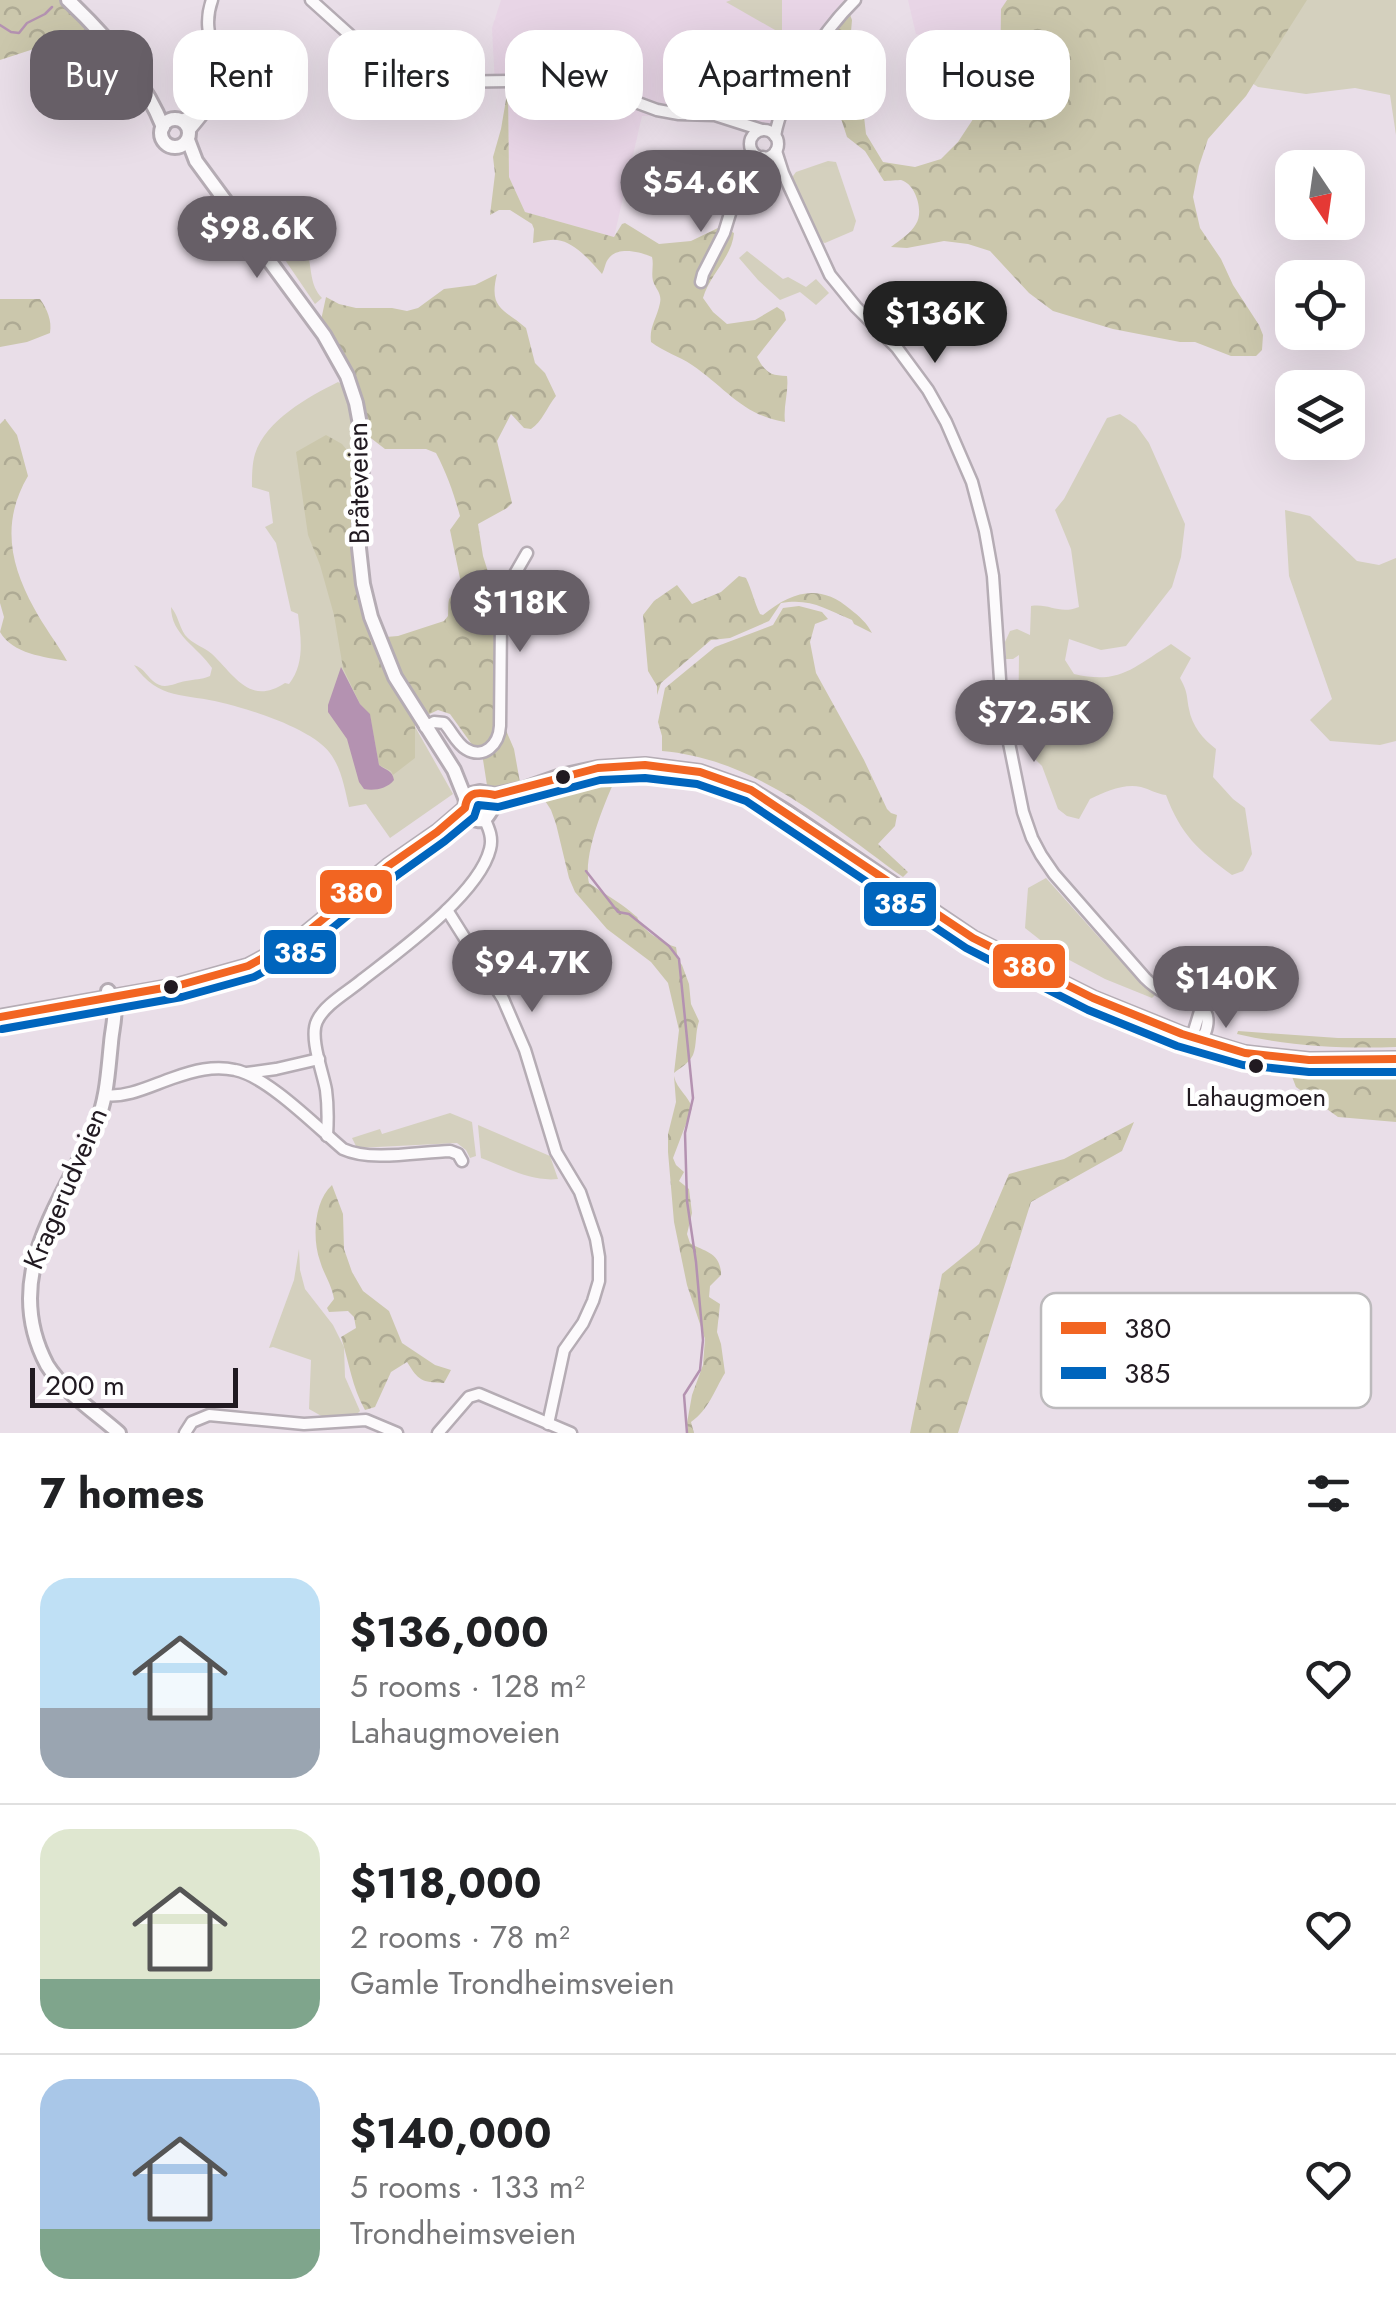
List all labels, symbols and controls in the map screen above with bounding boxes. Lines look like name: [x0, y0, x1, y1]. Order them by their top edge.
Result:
chip: Buy: [30, 30, 153, 120]
chip: Rent: [173, 30, 308, 120]
chip: Filters: [328, 30, 485, 120]
chip: New: [505, 30, 643, 120]
chip: Apartment: [663, 30, 886, 120]
chip: House: [906, 30, 1070, 120]
pin: $54.6K: [620, 150, 782, 235]
north arrow: [1275, 150, 1365, 240]
map controls: [1275, 150, 1365, 460]
text: $54.6K: [643, 159, 759, 205]
pin: $98.6K: [176, 196, 338, 281]
text: $98.6K: [200, 205, 314, 251]
button: locate: [1275, 260, 1365, 350]
pin: $136K: [865, 281, 1005, 366]
text: $136K: [885, 290, 985, 336]
button: layers: [1275, 370, 1365, 460]
street label: Bråteveien: [337, 422, 380, 544]
pin: $118K: [450, 570, 590, 655]
text: $118K: [473, 579, 567, 625]
pin: $72.5K: [953, 680, 1115, 765]
text: $72.5K: [977, 689, 1091, 735]
unlabelled marker: [553, 767, 573, 787]
line badge: 380: [318, 868, 394, 916]
text: 380: [329, 872, 383, 913]
line badge: 385: [862, 880, 938, 928]
text: 385: [873, 883, 927, 924]
line badge: 385: [262, 928, 338, 976]
pin: $94.7K: [451, 930, 613, 1015]
text: 385: [273, 932, 327, 973]
text: $94.7K: [474, 939, 590, 985]
line badge: 380: [991, 942, 1067, 990]
text: 380: [1002, 946, 1056, 987]
pin: $140K: [1156, 946, 1296, 1031]
text: $140K: [1175, 955, 1277, 1001]
unlabelled marker: [161, 977, 181, 997]
marker: Lahaugmoen: [1246, 1056, 1266, 1076]
place label: Lahaugmoen: [1186, 1078, 1326, 1116]
street label: Kragerudveien: [13, 1101, 118, 1275]
legend: [1041, 1293, 1371, 1408]
text: 380: [1124, 1308, 1171, 1349]
text: 385: [1124, 1353, 1170, 1394]
scale bar: [30, 1363, 238, 1408]
text: 200 m: [45, 1365, 125, 1406]
text: 7 homes: [40, 1463, 204, 1524]
icon: filters: [1301, 1466, 1356, 1521]
text: $136,000: [350, 1602, 549, 1663]
icon: home: [120, 1618, 240, 1738]
icon: heart: [1301, 1651, 1356, 1706]
text: 5 rooms · 128 m²: [350, 1663, 585, 1709]
text: Lahaugmoveien: [350, 1709, 561, 1755]
text: $118,000: [350, 1853, 542, 1914]
icon: home: [120, 1869, 240, 1989]
icon: heart: [1301, 1902, 1356, 1957]
text: 2 rooms · 78 m²: [350, 1914, 570, 1960]
text: Gamle Trondheimsveien: [350, 1960, 675, 2006]
text: $140,000: [350, 2103, 552, 2164]
icon: home: [120, 2119, 240, 2239]
icon: heart: [1301, 2152, 1356, 2207]
text: 5 rooms · 133 m²: [350, 2164, 585, 2210]
text: Trondheimsveien: [350, 2210, 576, 2256]

